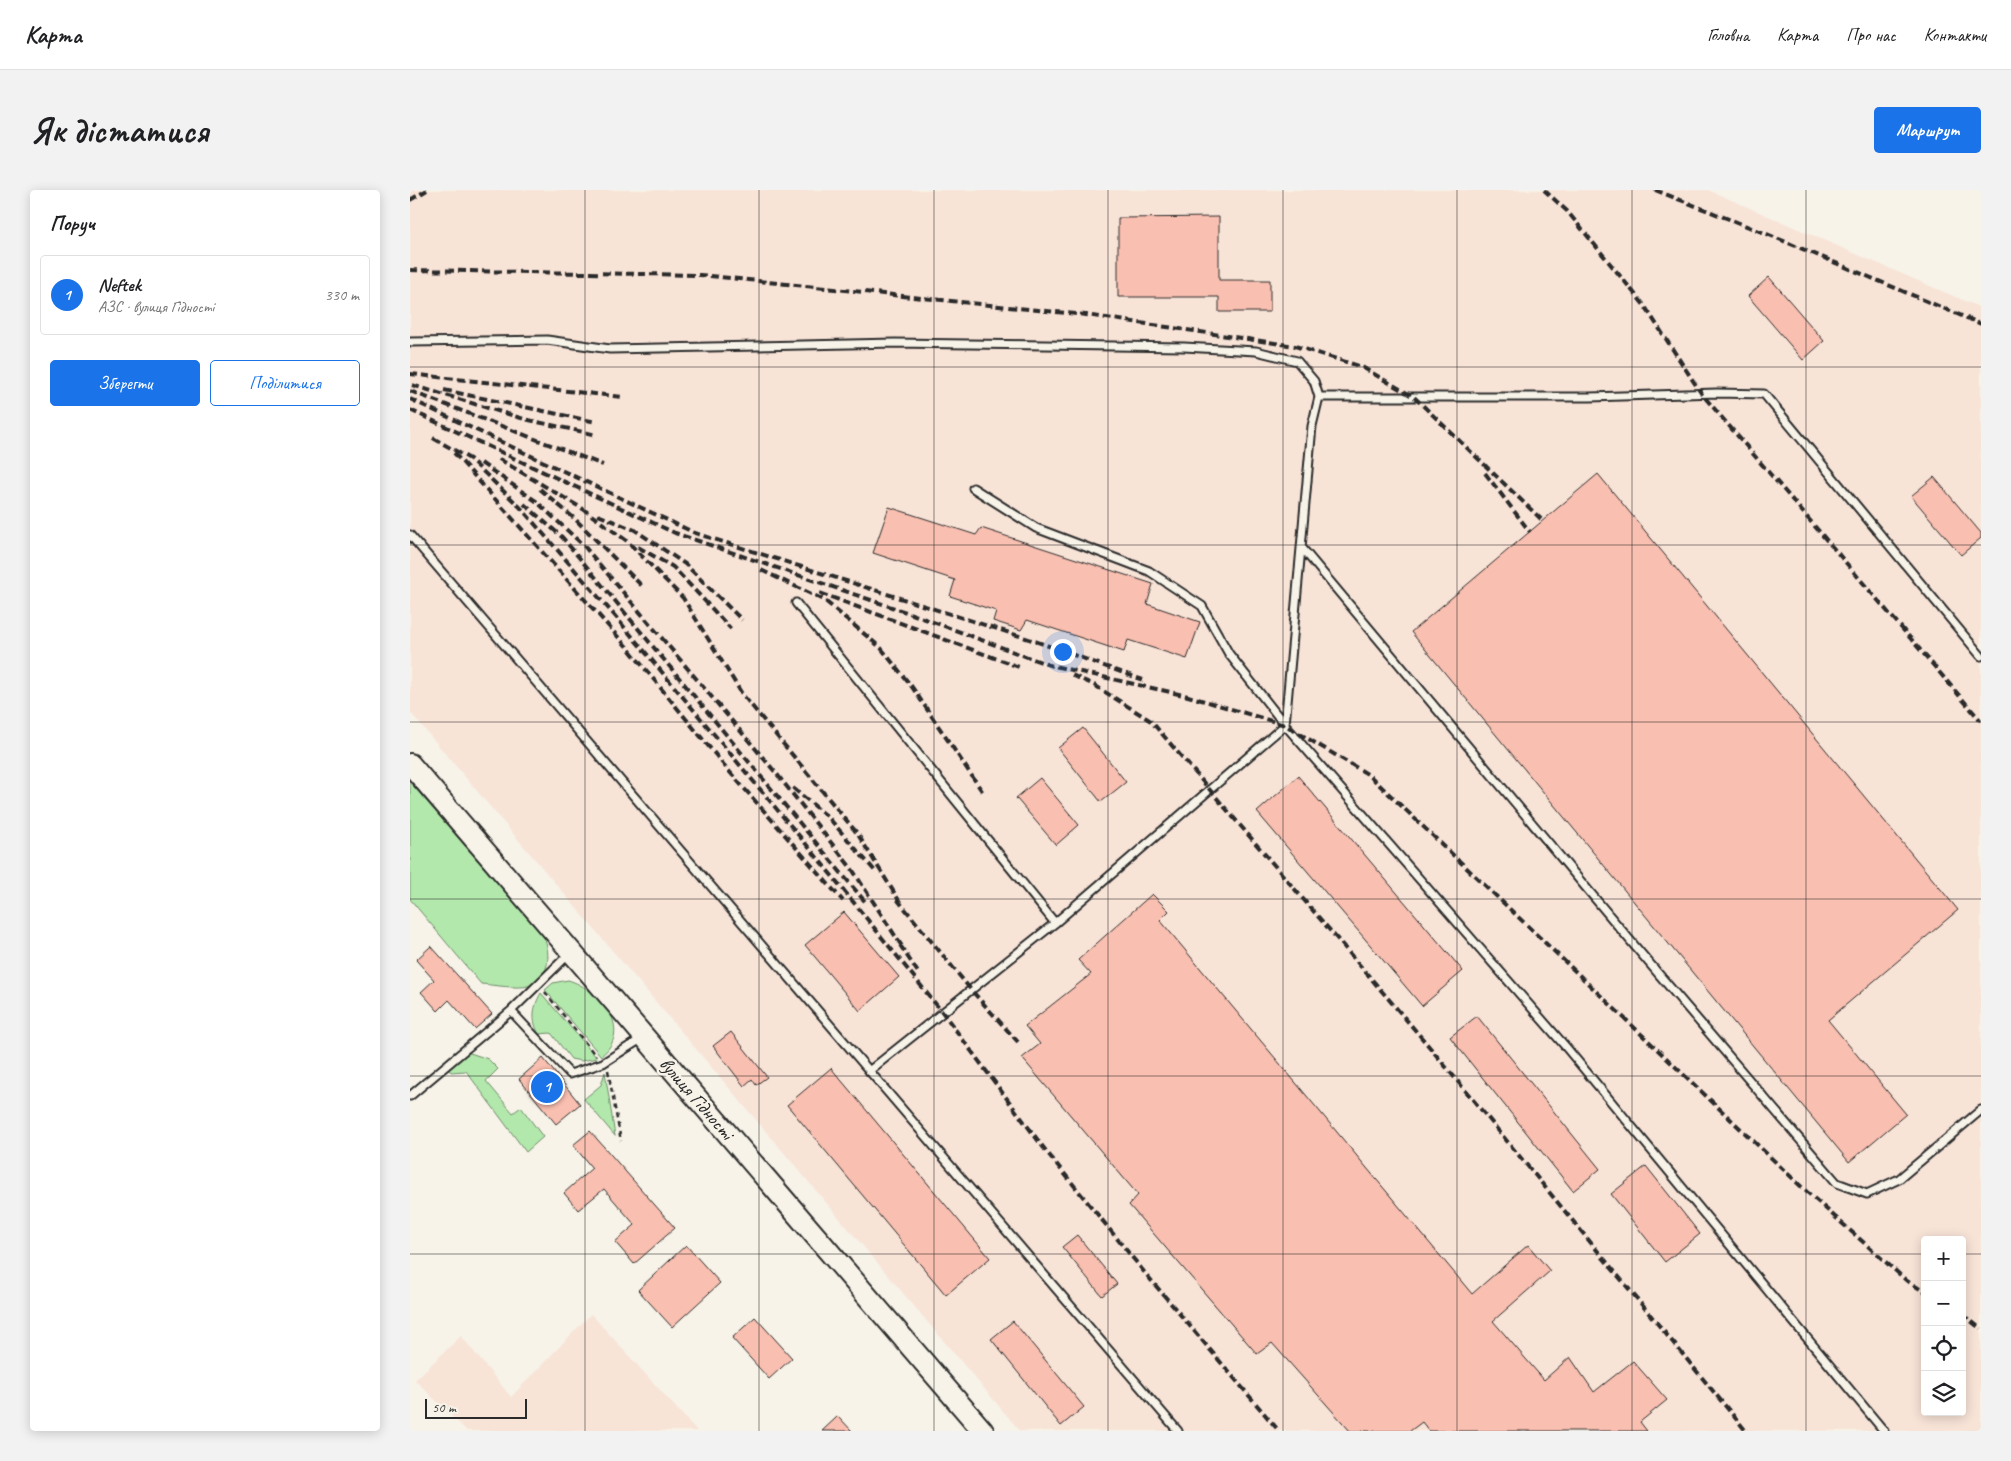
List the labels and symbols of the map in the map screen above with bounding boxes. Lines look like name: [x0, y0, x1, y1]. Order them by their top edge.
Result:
your location: [1050, 639, 1076, 665]
street label: вулиця Гідності: [654, 1052, 741, 1147]
pin: 1: [531, 1068, 563, 1106]
scale bar: [425, 1396, 528, 1419]

